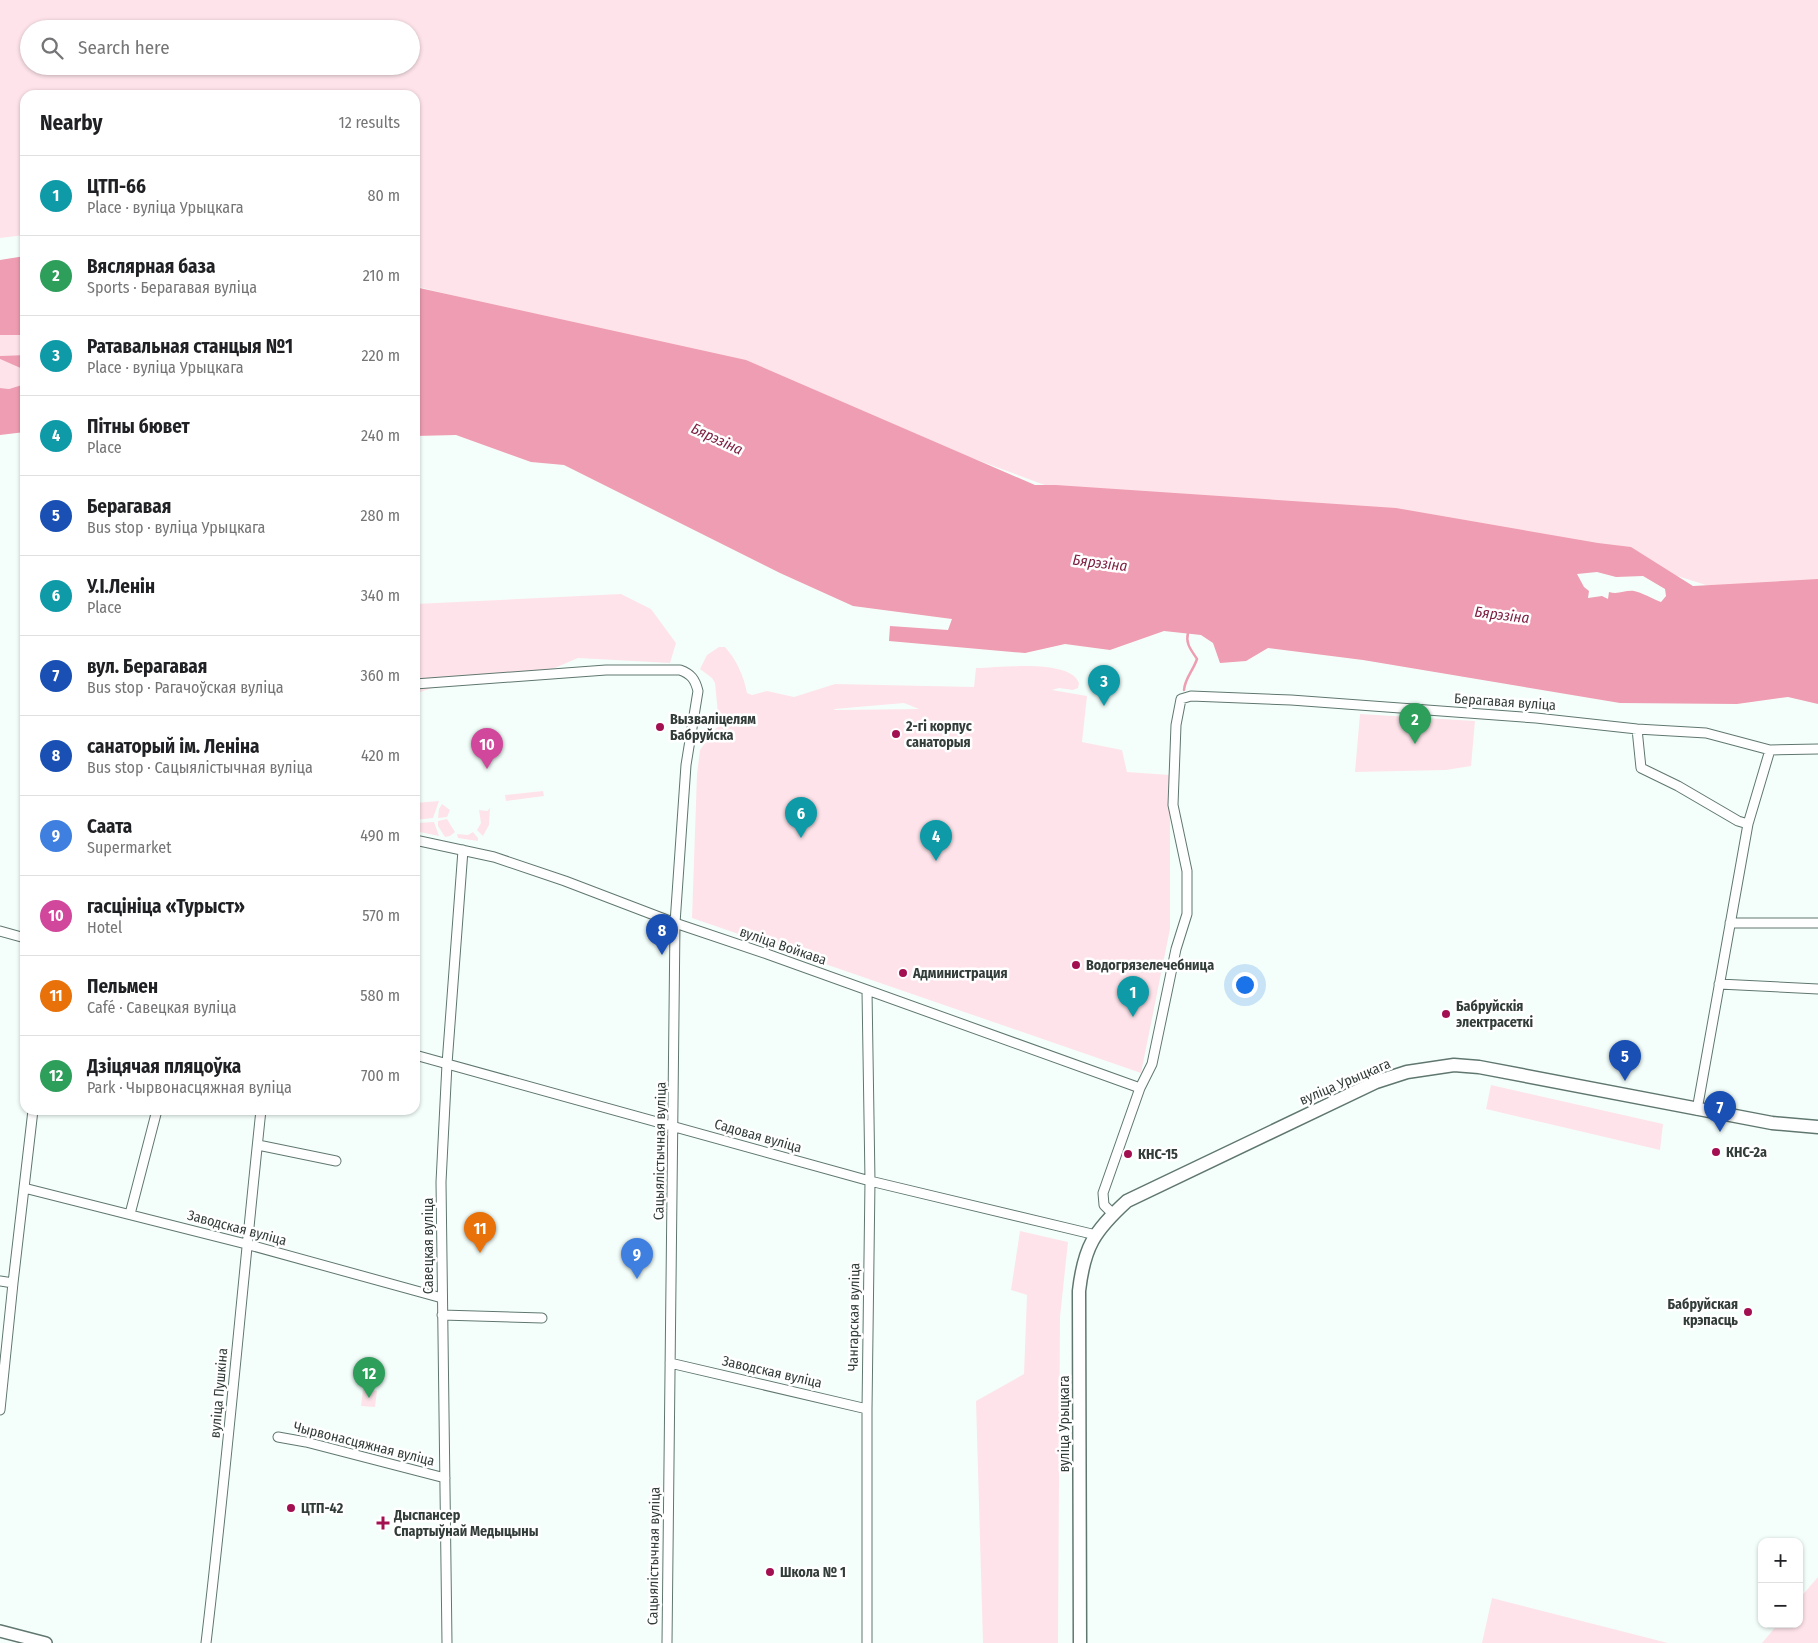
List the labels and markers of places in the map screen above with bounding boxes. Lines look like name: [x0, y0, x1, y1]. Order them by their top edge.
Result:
pin: 3: [1088, 665, 1120, 706]
pin: 2: [1399, 703, 1431, 744]
place label: Вызваліцелям Бабруйска: [670, 711, 756, 744]
place label: 2-гі корпус санаторыя: [905, 718, 973, 751]
marker: Вызваліцелям Бабруйска: [654, 721, 666, 733]
pin: 10: [471, 728, 503, 769]
marker: 2-гі корпус санаторыя: [890, 728, 902, 740]
pin: 6: [785, 797, 817, 838]
pin: 4: [920, 820, 952, 861]
pin: 8: [646, 914, 678, 955]
place label: Водогрязелечебница: [1086, 957, 1214, 974]
marker: Водогрязелечебница: [1070, 959, 1082, 971]
place label: Администрация: [912, 965, 1008, 982]
marker: Администрация: [897, 967, 909, 979]
pin: 1: [1117, 976, 1149, 1017]
place label: Бабруйскія электрасеткі: [1456, 998, 1533, 1031]
marker: Бабруйскія электрасеткі: [1440, 1008, 1452, 1020]
pin: 5: [1609, 1040, 1641, 1081]
pin: 7: [1704, 1091, 1736, 1132]
place label: КНС-2а: [1726, 1144, 1767, 1161]
place label: КНС-15: [1138, 1146, 1178, 1163]
marker: КНС-2а: [1710, 1146, 1722, 1158]
marker: КНС-15: [1122, 1148, 1134, 1160]
pin: 11: [464, 1212, 496, 1253]
pin: 9: [621, 1238, 653, 1279]
place label: Бабруйская крэпасць: [1668, 1296, 1738, 1329]
marker: Бабруйская крэпасць: [1742, 1306, 1754, 1318]
pin: 12: [353, 1357, 385, 1398]
place label: ЦТП-42: [301, 1500, 344, 1517]
marker: ЦТП-42: [285, 1502, 297, 1514]
place label: Дыспансер Спартыўнай Медыцыны: [393, 1507, 539, 1540]
marker: Дыспансер Спартыўнай Медыцыны: [376, 1516, 390, 1530]
place label: Школа № 1: [780, 1564, 846, 1581]
marker: Школа № 1: [764, 1566, 776, 1578]

